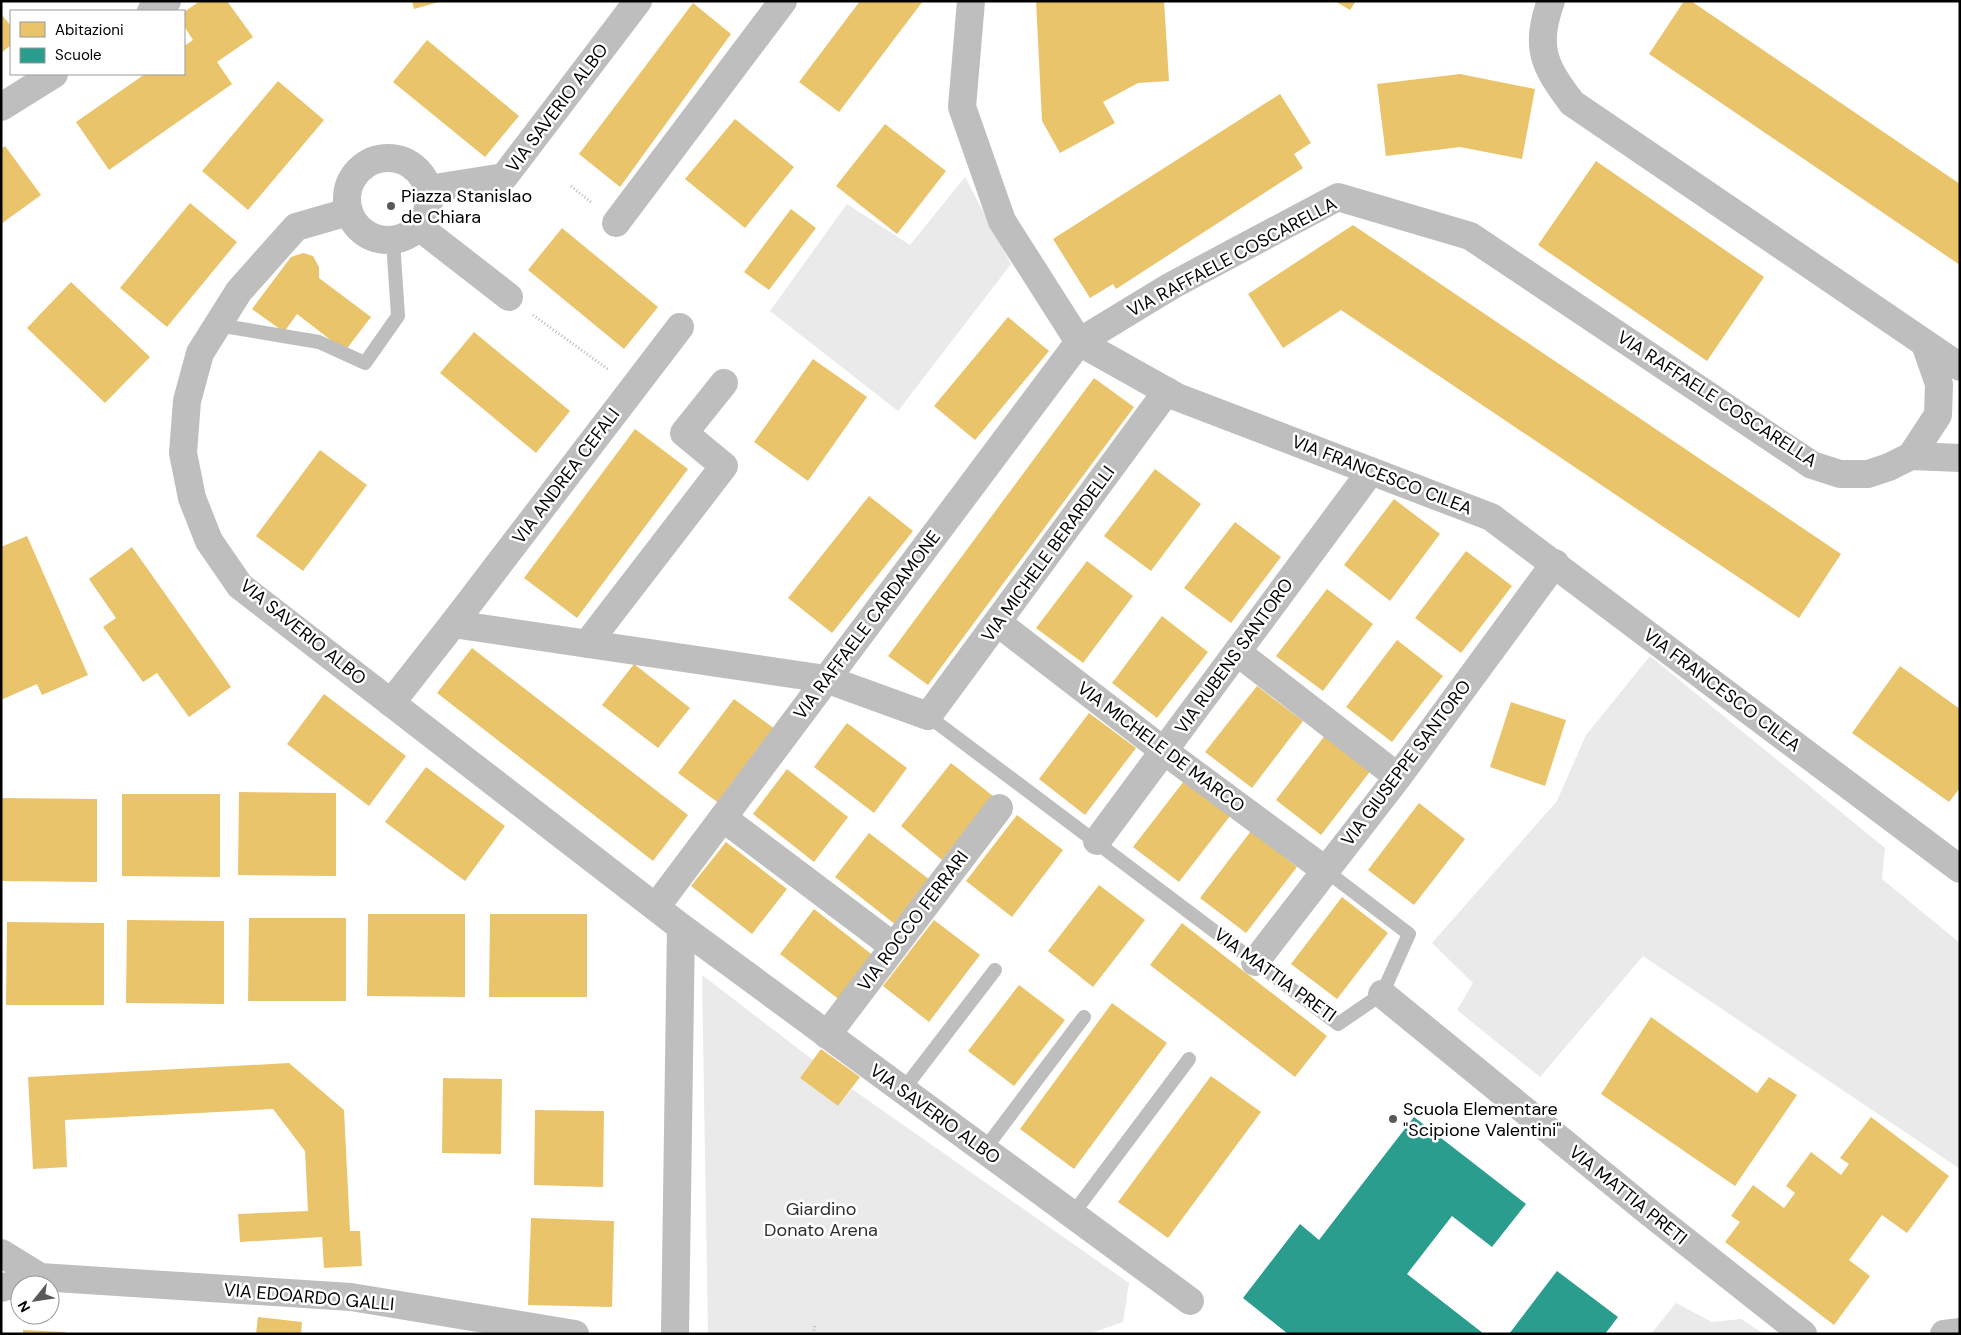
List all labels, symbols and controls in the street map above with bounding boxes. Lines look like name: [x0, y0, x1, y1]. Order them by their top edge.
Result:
legend: [10, 10, 185, 75]
text: Abitazioni: [55, 20, 124, 40]
street label: VIA SAVERIO ALBO: [501, 39, 613, 177]
text: Scuole: [55, 45, 102, 65]
place label: Piazza Stanislao de Chiara: [401, 184, 532, 229]
street label: VIA RAFFAELE COSCARELLA: [1123, 192, 1341, 322]
marker: Piazza Stanislao de Chiara: [385, 200, 397, 212]
street label: VIA RAFFAELE COSCARELLA: [1612, 325, 1822, 473]
street label: VIA ANDREA CEFALI: [507, 403, 625, 549]
street label: VIA FRANCESCO CILEA: [1288, 429, 1476, 521]
street label: VIA MICHELE BERARDELLI: [976, 461, 1120, 647]
street label: VIA RAFFAELE CARDAMONE: [788, 526, 946, 724]
street label: VIA RUBENS SANTORO: [1169, 573, 1299, 739]
street label: VIA SAVERIO ALBO: [235, 574, 371, 690]
street label: VIA FRANCESCO CILEA: [1638, 623, 1806, 757]
street label: VIA GIUSEPPE SANTORO: [1336, 675, 1476, 851]
street label: VIA MICHELE DE MARCO: [1072, 676, 1250, 818]
street label: VIA ROCCO FERRARI: [852, 846, 974, 996]
street label: VIA MATTIA PRETI: [1209, 923, 1341, 1027]
street label: VIA SAVERIO ALBO: [865, 1059, 1005, 1170]
place label: Scuola Elementare "Scipione Valentini": [1403, 1097, 1562, 1142]
marker: Scuola Elementare "Scipione Valentini": [1387, 1113, 1399, 1125]
street label: VIA MATTIA PRETI: [1564, 1140, 1692, 1250]
park label: Giardino Donato Arena: [764, 1197, 878, 1242]
north arrow: [10, 1275, 60, 1325]
street label: VIA EDOARDO GALLI: [223, 1278, 395, 1316]
text: N: [13, 1298, 34, 1315]

